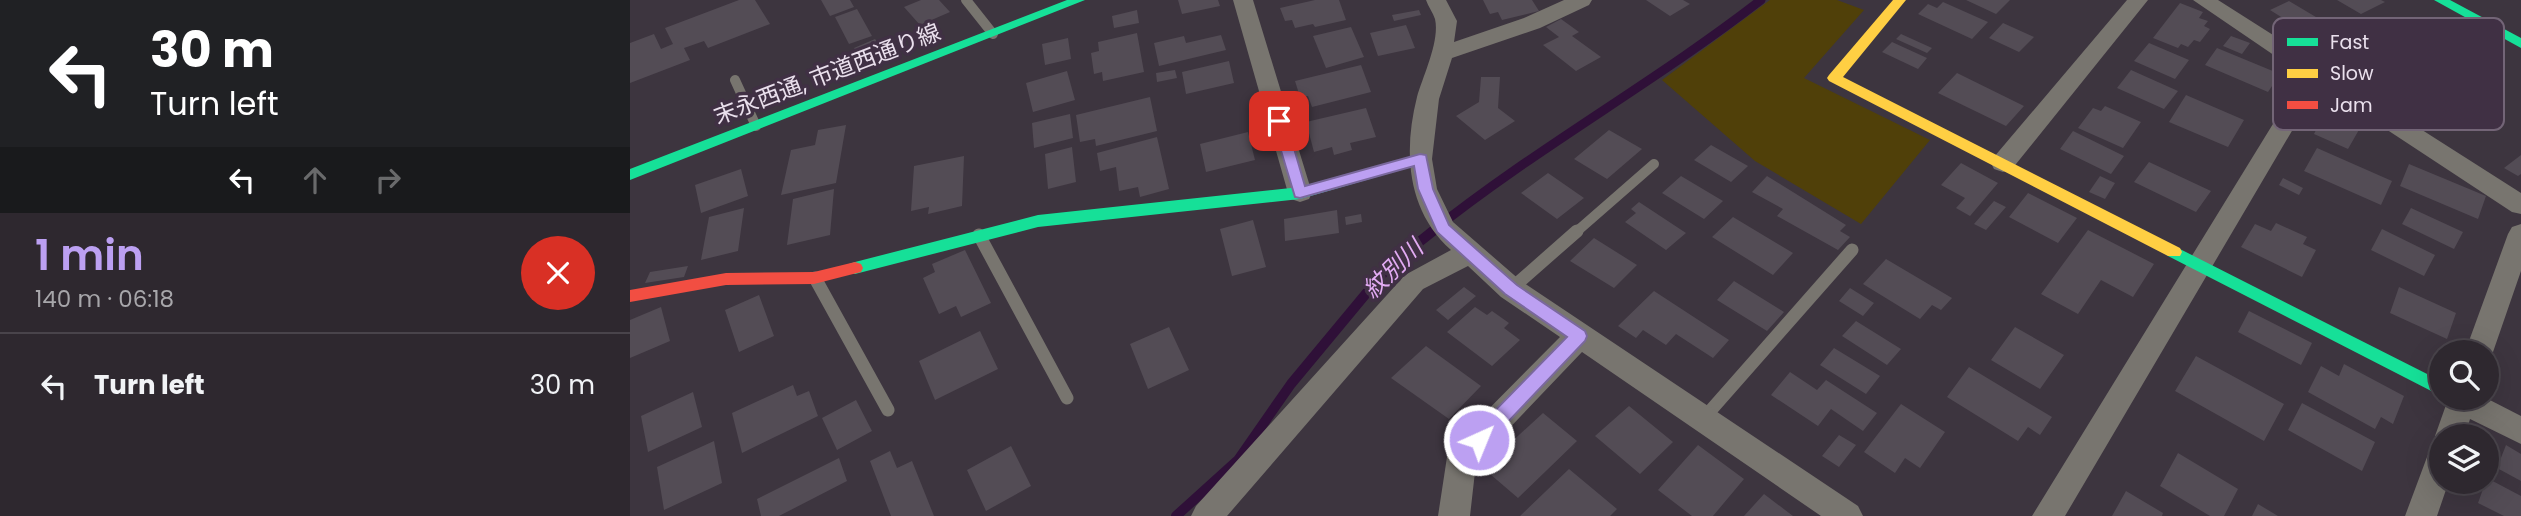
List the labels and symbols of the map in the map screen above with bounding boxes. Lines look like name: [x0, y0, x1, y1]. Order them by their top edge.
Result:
street label: 末永西通, 市道西通り線: [709, 16, 945, 132]
legend: [2273, 18, 2504, 130]
text: Fast: [2330, 29, 2369, 56]
text: Slow: [2330, 60, 2374, 87]
pin: [1249, 91, 1309, 151]
text: Jam: [2330, 92, 2372, 119]
water label: 紋別川: [1355, 230, 1432, 306]
position arrow: [1442, 403, 1516, 477]

